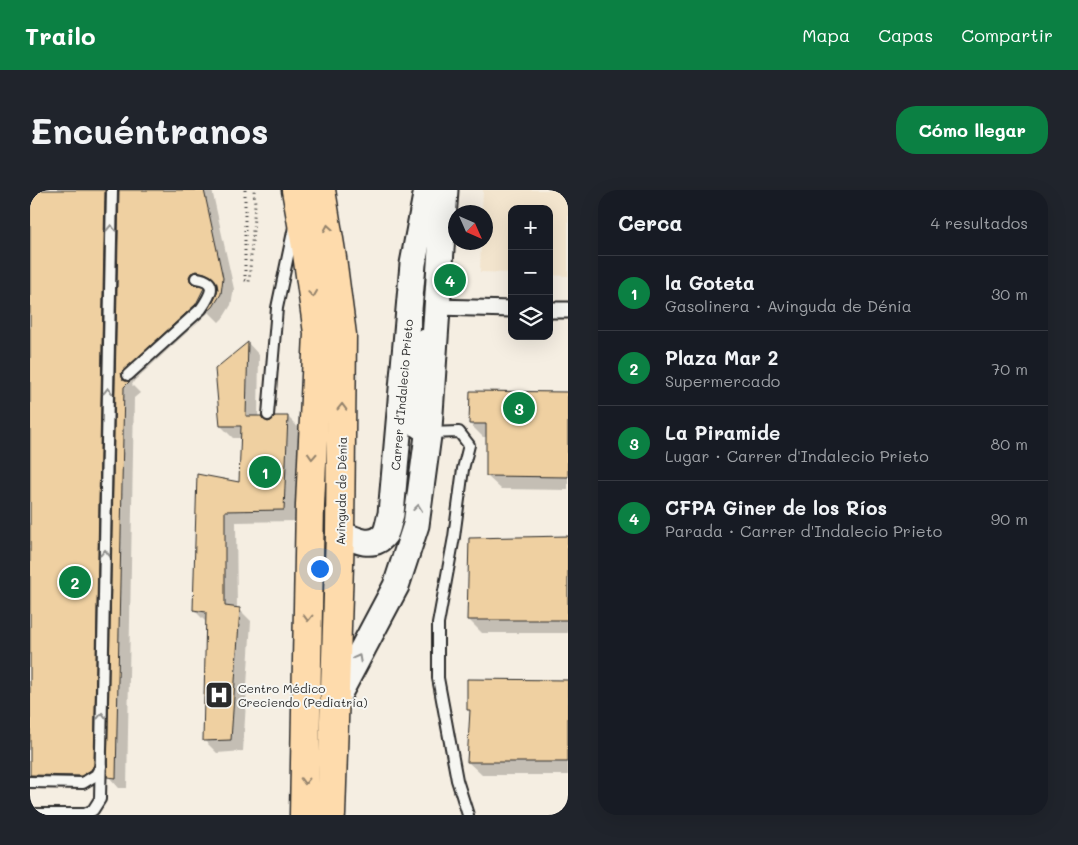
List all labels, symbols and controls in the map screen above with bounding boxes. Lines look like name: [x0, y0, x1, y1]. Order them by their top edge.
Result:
text: Trailo: [25, 20, 96, 51]
text: Mapa: [802, 23, 850, 47]
text: Capas: [878, 23, 933, 47]
text: Compartir: [961, 23, 1053, 47]
button: Cómo llegar: [896, 106, 1048, 154]
text: Encuéntranos: [30, 107, 269, 153]
north arrow: [448, 205, 493, 250]
map controls: [508, 205, 553, 340]
button: +: [508, 205, 553, 250]
text: Cerca: [618, 209, 683, 236]
text: 4 resultados: [931, 212, 1028, 233]
one-way arrow: [106, 224, 116, 232]
one-way arrow: [323, 224, 333, 232]
button: −: [508, 250, 553, 295]
pin: 4: [434, 261, 466, 299]
text: la Goteta: [665, 270, 755, 295]
text: 1: [630, 283, 638, 304]
text: 30 m: [991, 283, 1028, 304]
one-way arrow: [307, 290, 317, 298]
button: layers: [508, 295, 553, 340]
text: Gasolinera · Avinguda de Dénia: [665, 295, 912, 316]
street label: Carrer d'Indalecio Prieto: [387, 318, 416, 471]
text: Plaza Mar 2: [665, 345, 778, 370]
text: 2: [630, 358, 638, 379]
text: 70 m: [991, 358, 1028, 379]
text: Supermercado: [665, 370, 780, 391]
one-way arrow: [103, 387, 113, 394]
pin: 3: [503, 389, 535, 427]
one-way arrow: [337, 403, 347, 410]
text: La Piramide: [665, 420, 780, 445]
text: 3: [629, 433, 639, 454]
text: 80 m: [991, 433, 1028, 454]
street label: Avinguda de Dénia: [332, 437, 350, 545]
text: Lugar · Carrer d'Indalecio Prieto: [665, 445, 929, 466]
one-way arrow: [307, 452, 318, 460]
pin: 1: [249, 453, 281, 491]
text: CFPA Giner de los Ríos: [665, 495, 887, 520]
one-way arrow: [412, 504, 423, 512]
text: 4: [629, 508, 639, 529]
text: 90 m: [991, 508, 1028, 529]
text: Parada · Carrer d'Indalecio Prieto: [665, 520, 942, 541]
one-way arrow: [100, 549, 110, 557]
your location: [307, 556, 333, 582]
pin: 2: [59, 563, 91, 601]
one-way arrow: [303, 615, 313, 623]
one-way arrow: [352, 654, 362, 663]
hospital icon: Centro Médico Creciendo (Pediatría): [204, 680, 234, 710]
place label: Centro Médico Creciendo (Pediatría): [238, 680, 368, 710]
one-way arrow: [97, 712, 107, 720]
one-way arrow: [299, 777, 310, 785]

